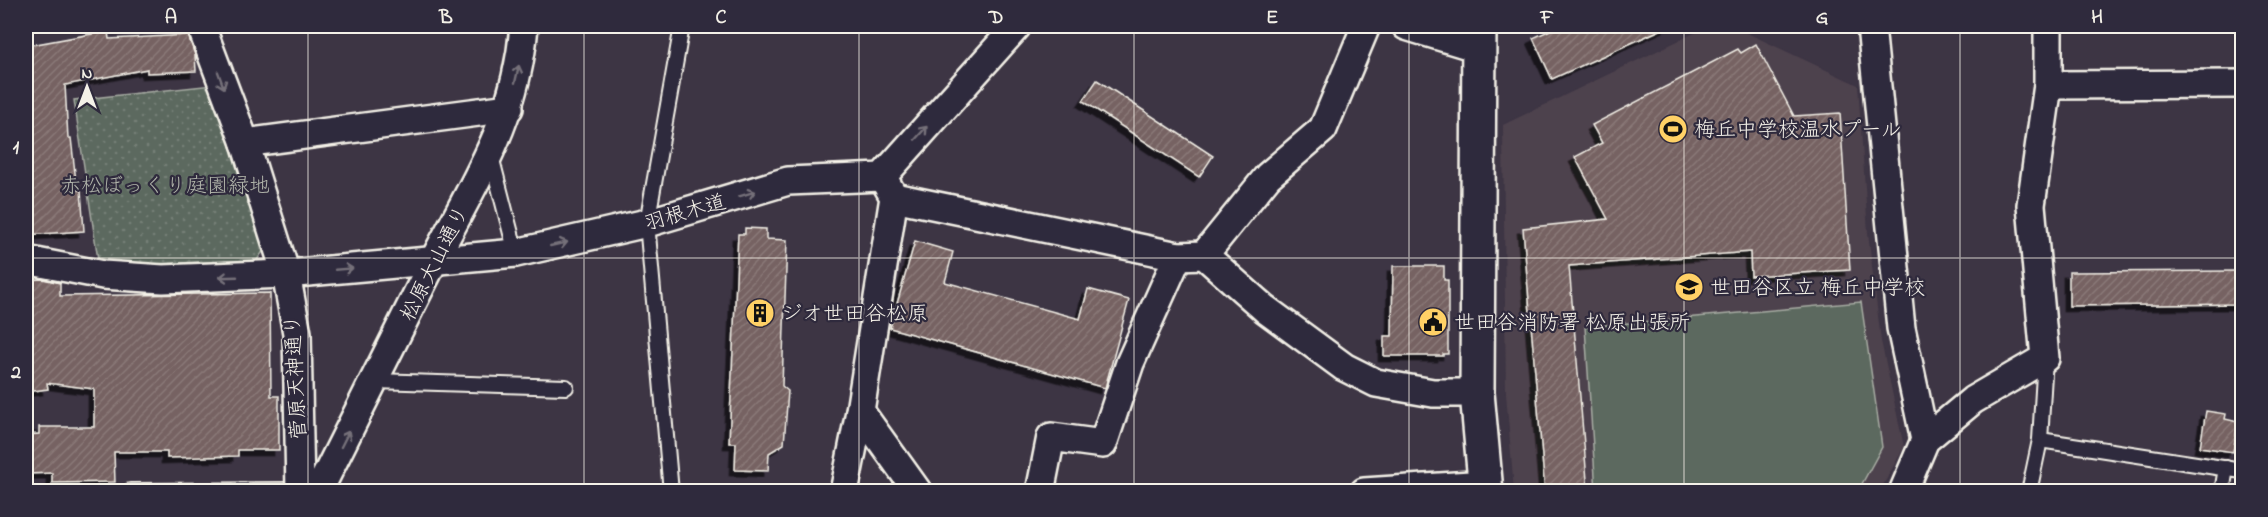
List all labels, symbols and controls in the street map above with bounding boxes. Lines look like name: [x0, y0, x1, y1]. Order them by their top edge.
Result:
text: A: [165, 4, 177, 33]
text: B: [438, 4, 453, 33]
text: C: [716, 4, 727, 33]
text: D: [988, 4, 1003, 33]
text: E: [1266, 4, 1278, 33]
text: F: [1540, 4, 1554, 33]
text: G: [1816, 4, 1829, 33]
text: H: [2091, 4, 2103, 33]
north arrow: [57, 57, 117, 117]
text: N: [82, 62, 93, 86]
one-way arrow: [511, 65, 523, 84]
one-way arrow: [217, 71, 228, 89]
sports icon: 梅丘中学校温水プール: [1657, 113, 1689, 145]
place label: 梅丘中学校温水プール: [1694, 116, 1901, 146]
one-way arrow: [914, 126, 928, 141]
text: 1: [13, 134, 20, 163]
park label: 赤松ぼっくり庭園緑地: [60, 172, 270, 202]
street label: 羽根木道: [641, 188, 730, 240]
one-way arrow: [737, 188, 756, 199]
street label: 松原大山通り: [394, 201, 478, 327]
one-way arrow: [549, 237, 568, 249]
one-way arrow: [334, 263, 354, 274]
one-way arrow: [218, 271, 238, 282]
school or university icon: 世田谷区立 梅丘中学校: [1673, 271, 1705, 303]
place label: 世田谷区立 梅丘中学校: [1710, 274, 1925, 304]
building icon: ジオ世田谷松原: [744, 297, 776, 329]
place label: ジオ世田谷松原: [781, 300, 928, 330]
public building icon: 世田谷消防署 松原出張所: [1417, 306, 1449, 338]
place label: 世田谷消防署 松原出張所: [1454, 309, 1690, 339]
street label: 菅原天神通り: [279, 313, 315, 441]
text: 2: [10, 359, 21, 388]
one-way arrow: [340, 431, 351, 449]

